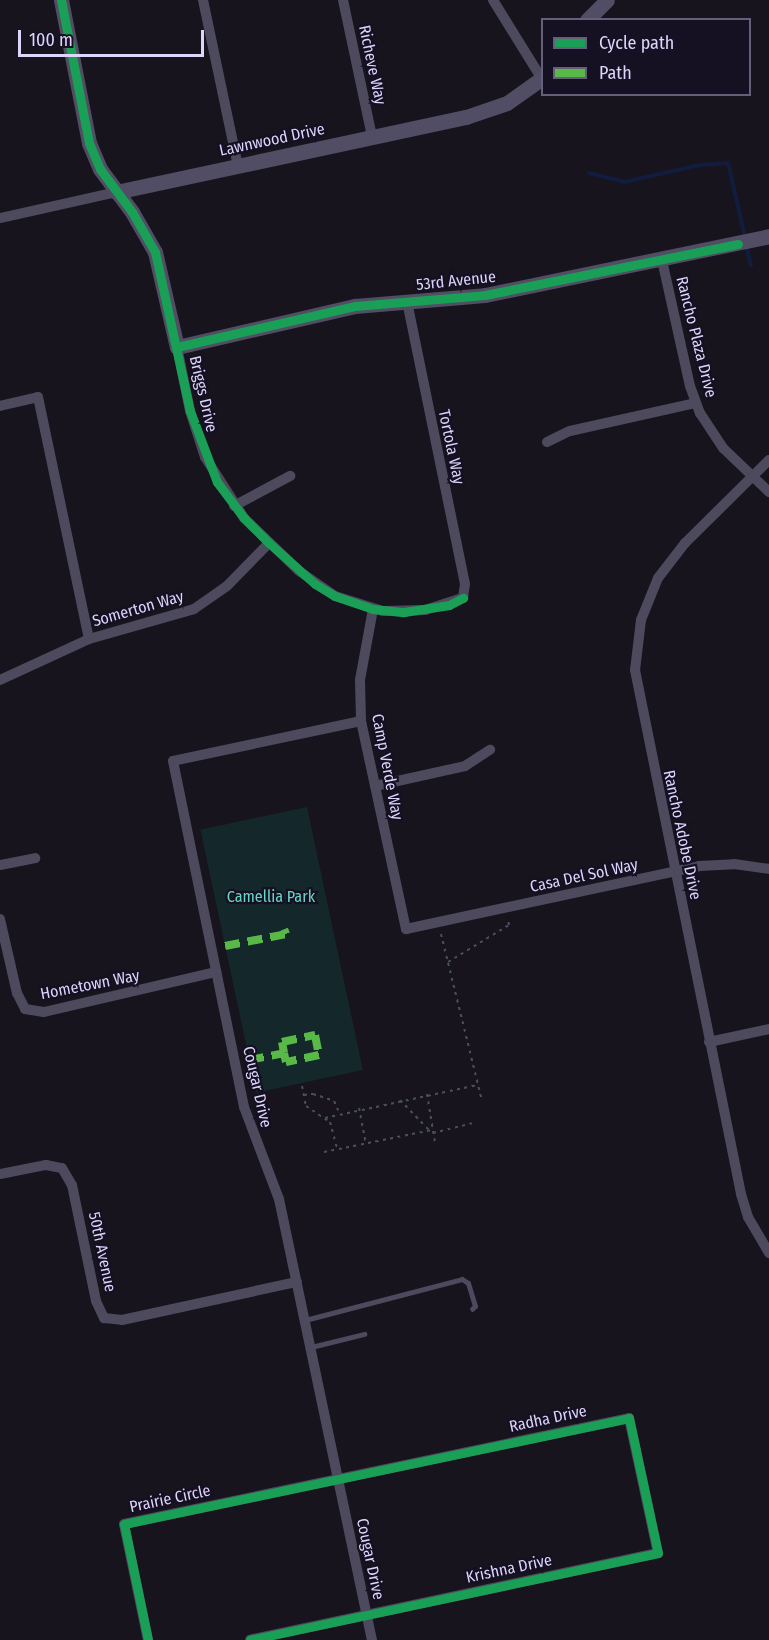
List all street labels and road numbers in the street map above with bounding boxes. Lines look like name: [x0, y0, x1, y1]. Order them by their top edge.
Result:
street label: Richeve Way: [354, 23, 390, 107]
street label: Lawnwood Drive: [218, 119, 326, 161]
street label: 53rd Avenue: [415, 267, 497, 295]
street label: Rancho Plaza Drive: [672, 274, 720, 400]
street label: Briggs Drive: [185, 354, 221, 434]
street label: Tortola Way: [434, 408, 468, 486]
street label: Somerton Way: [90, 587, 186, 631]
street label: Camp Verde Way: [367, 712, 407, 822]
street label: Rancho Adobe Drive: [659, 769, 705, 901]
street label: Casa Del Sol Way: [528, 855, 640, 897]
street label: Hometown Way: [39, 966, 141, 1004]
street label: Cougar Drive: [238, 1044, 276, 1130]
street label: 50th Avenue: [84, 1210, 120, 1294]
street label: Radha Drive: [507, 1401, 589, 1437]
street label: Prairie Circle: [128, 1481, 212, 1517]
street label: Cougar Drive: [352, 1516, 388, 1602]
street label: Krishna Drive: [464, 1551, 554, 1587]

